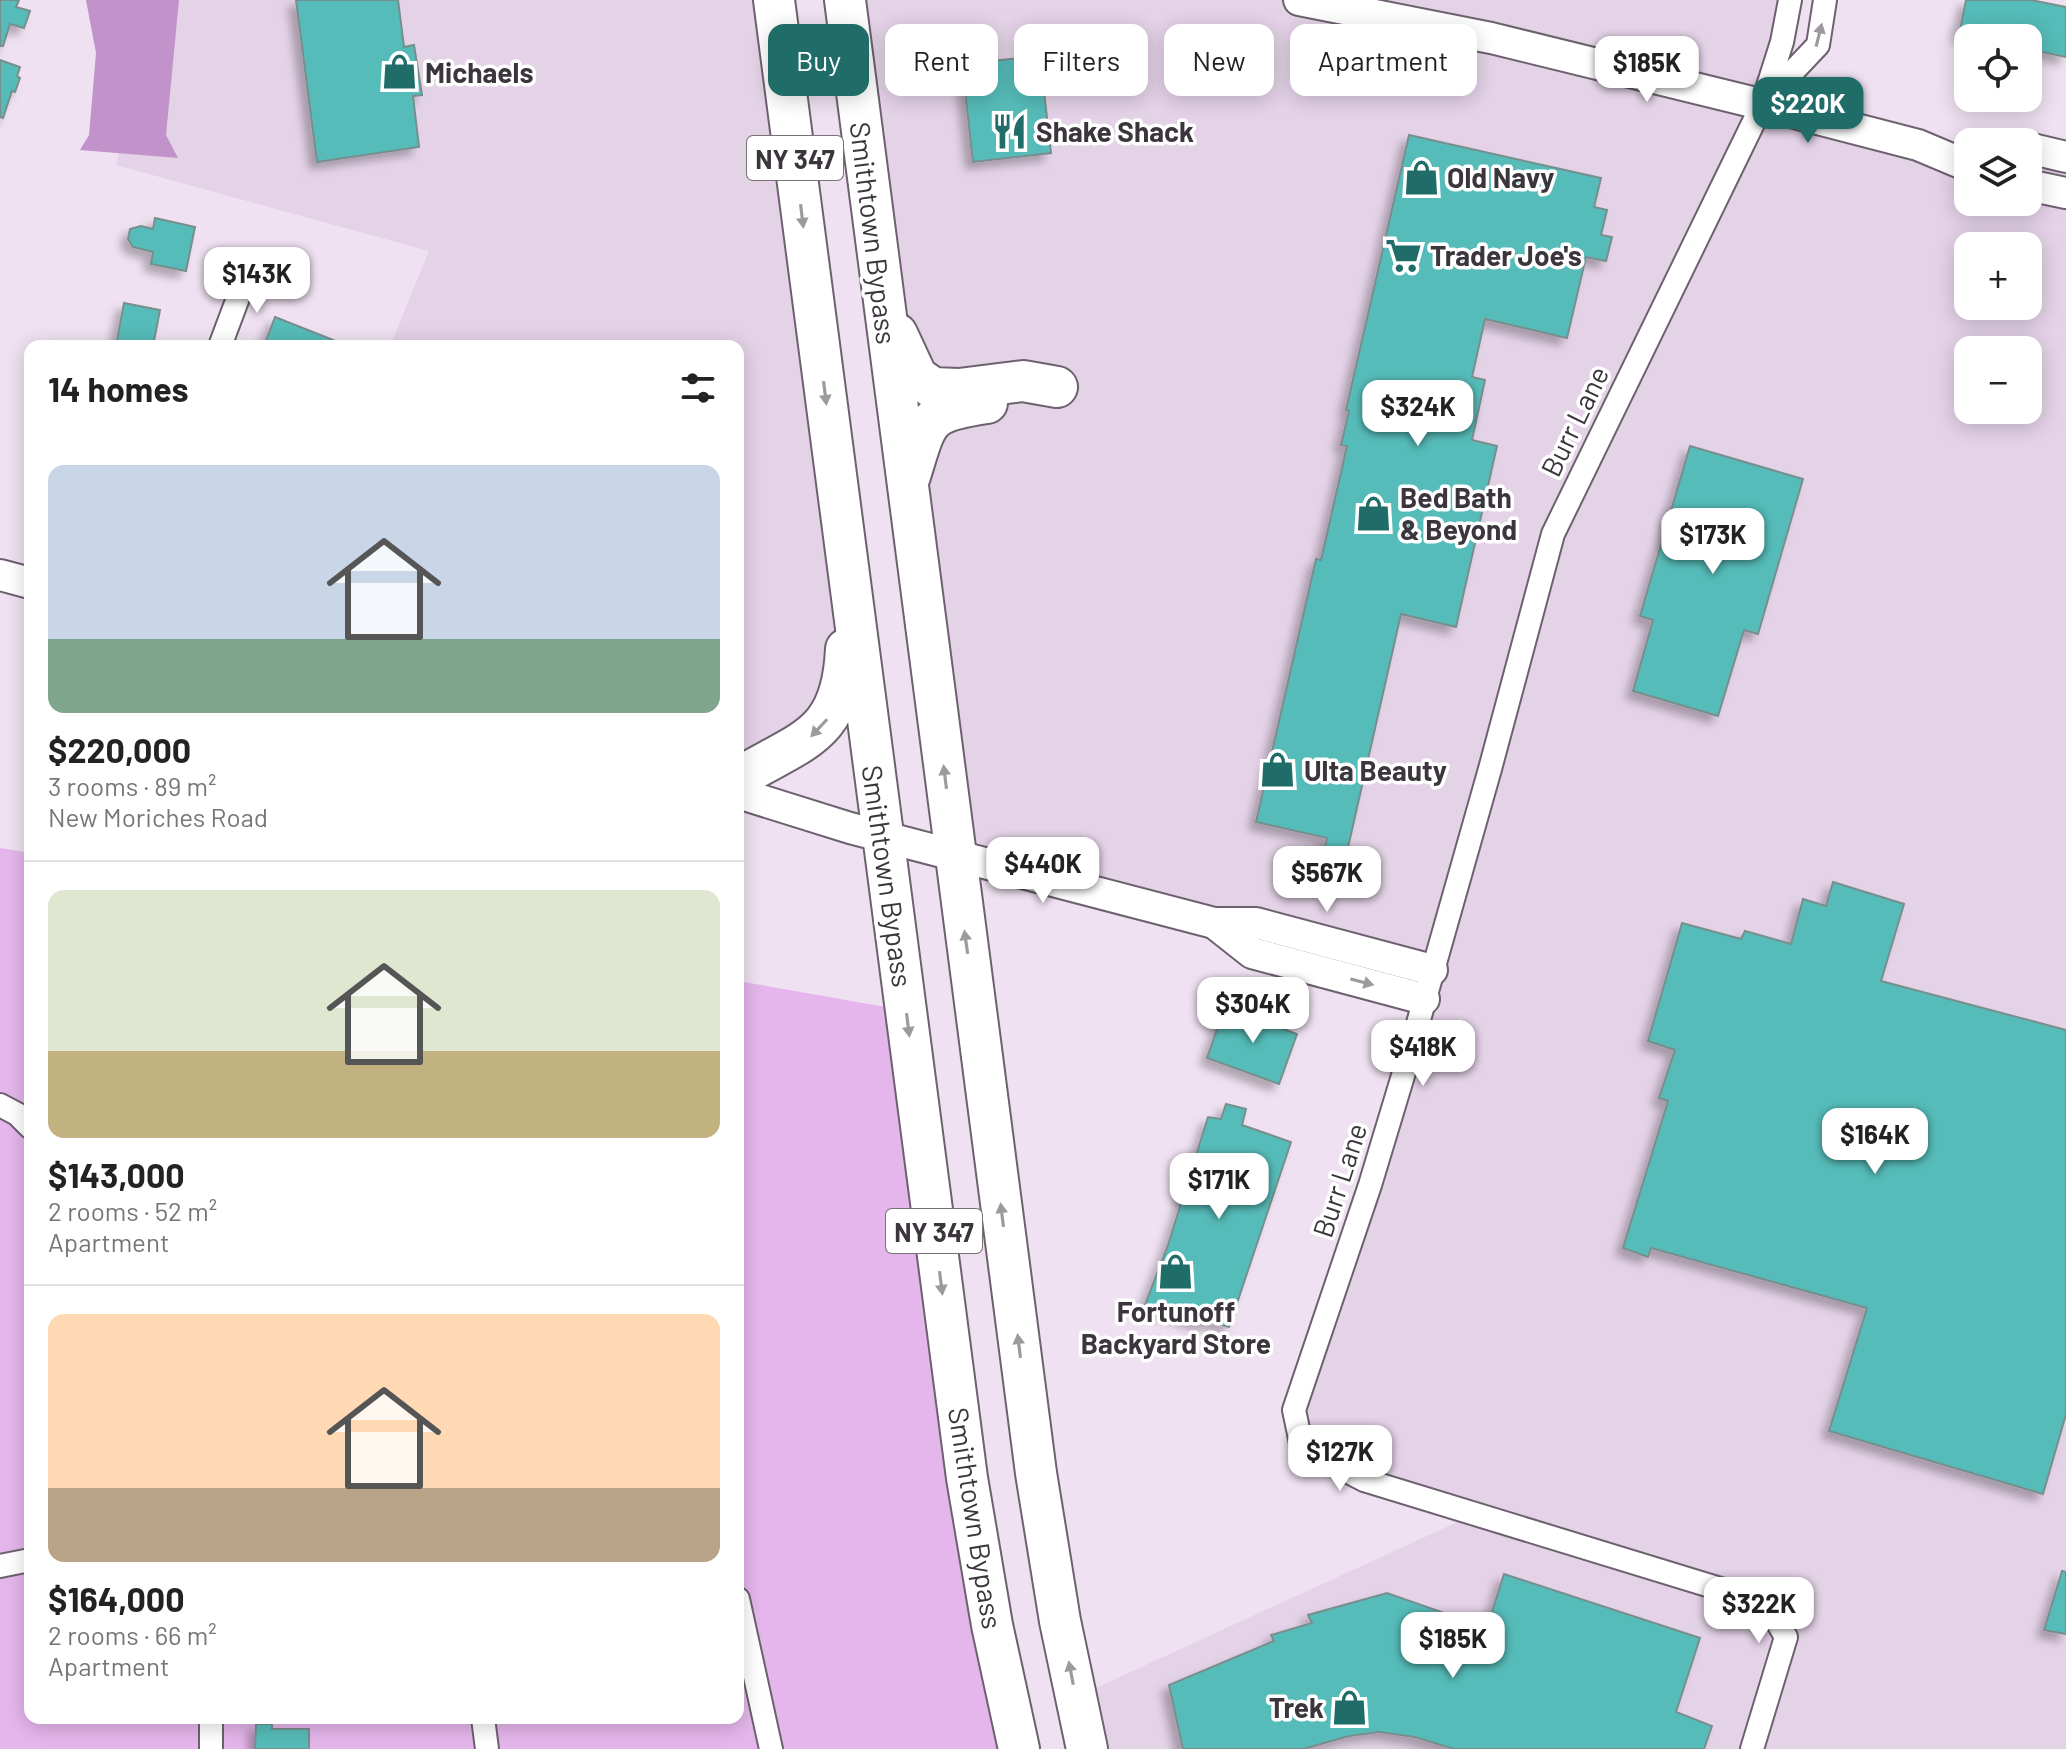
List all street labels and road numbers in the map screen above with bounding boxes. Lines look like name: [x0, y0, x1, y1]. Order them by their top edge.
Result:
street label: Smithtown Bypass: [843, 120, 905, 346]
road number: NY 347: [747, 136, 843, 180]
street label: Burr Lane: [1533, 360, 1615, 482]
street label: Smithtown Bypass: [856, 763, 920, 989]
street label: Burr Lane: [1305, 1119, 1373, 1241]
road number: NY 347: [886, 1209, 982, 1253]
street label: Smithtown Bypass: [942, 1405, 1010, 1631]

